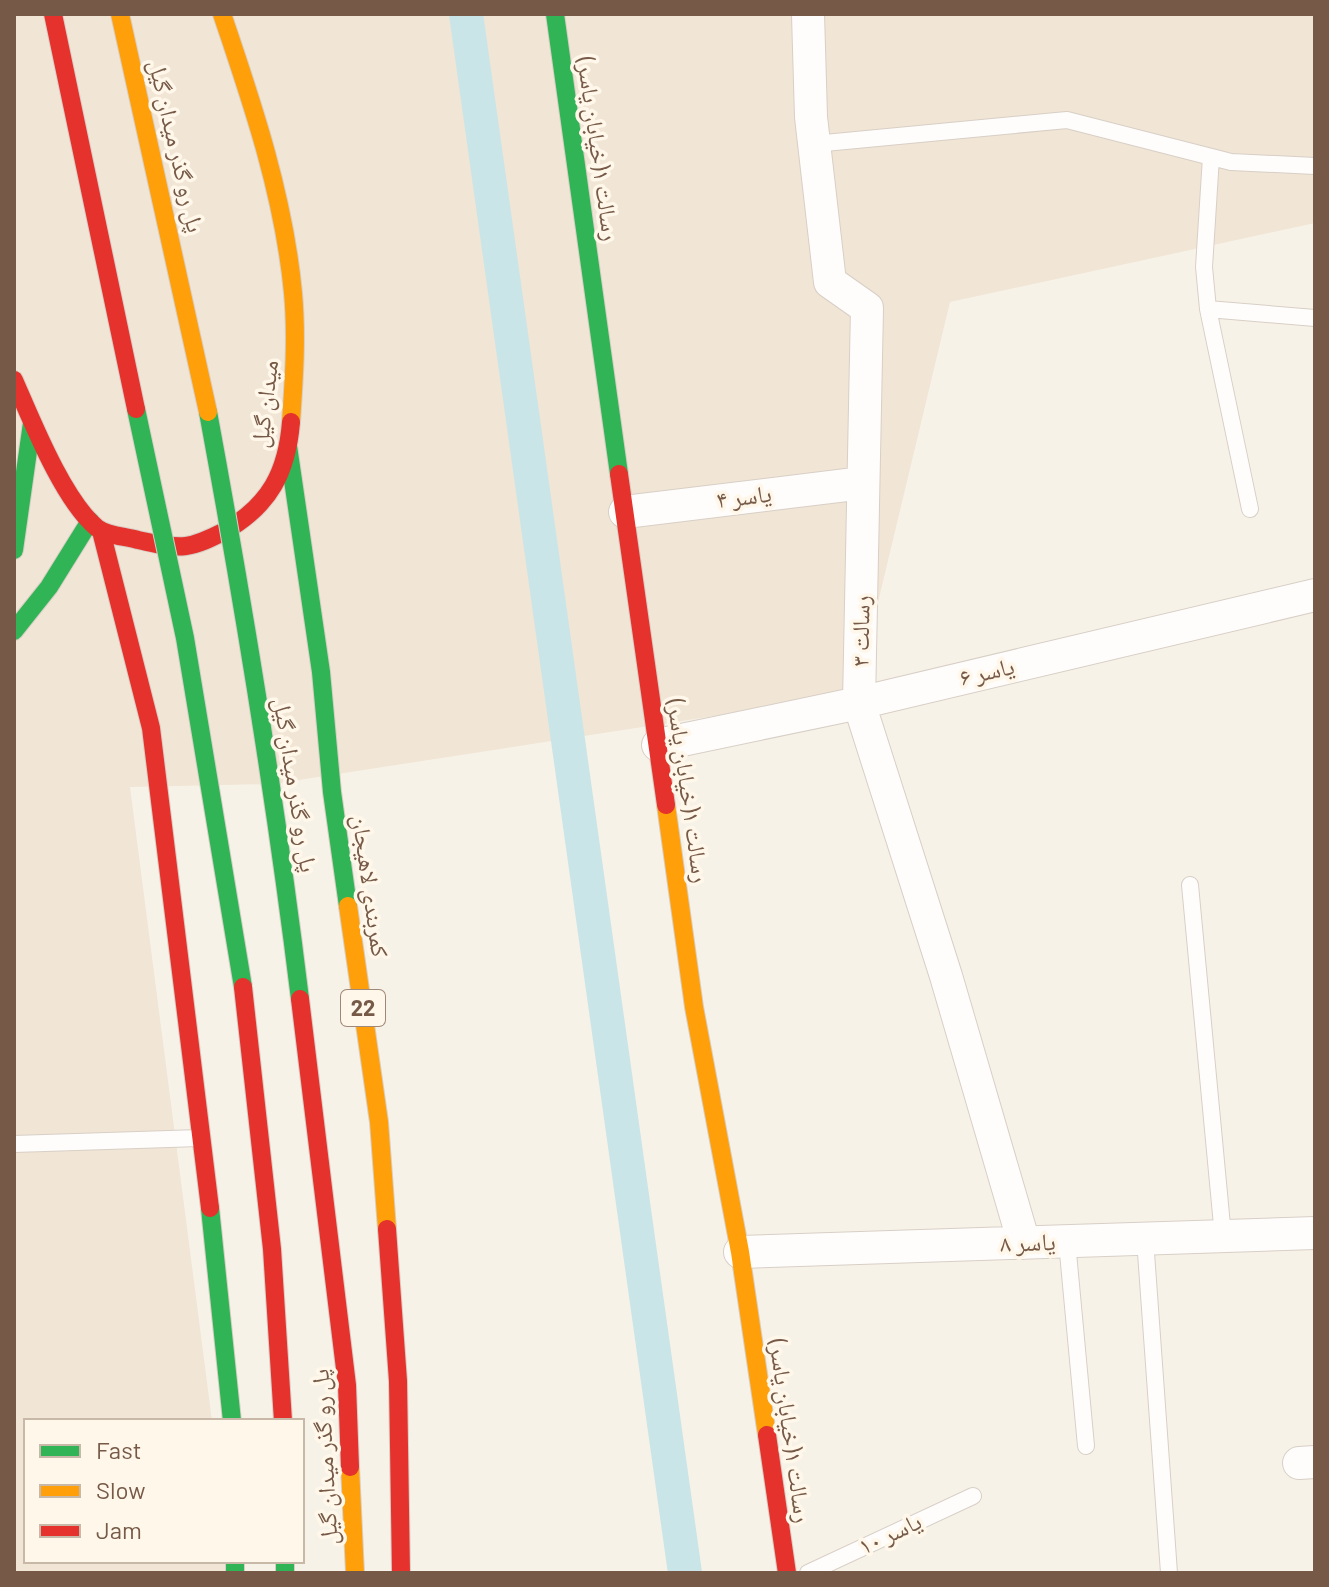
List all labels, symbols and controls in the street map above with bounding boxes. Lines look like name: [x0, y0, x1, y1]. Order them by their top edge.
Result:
street label: رسالت ۱(خیابان یاسر): [571, 54, 627, 243]
street label: پل رو گذر میدان گیل: [142, 57, 211, 235]
street label: میدان گیل: [244, 358, 284, 450]
street label: یاسر ۴: [715, 478, 773, 514]
street label: رسالت ۳: [844, 595, 875, 667]
street label: یاسر ۶: [956, 650, 1017, 691]
street label: پل رو گذر میدان گیل: [267, 695, 325, 874]
street label: رسالت ۱(خیابان یاسر): [661, 696, 717, 885]
street label: کمربندی لاهیجان: [346, 813, 396, 959]
road number: 22: [341, 990, 385, 1026]
street label: یاسر ۸: [1000, 1226, 1056, 1257]
street label: رسالت ۱(خیابان یاسر): [763, 1336, 819, 1525]
street label: پل رو گذر میدان گیل: [304, 1368, 344, 1546]
legend: [24, 1419, 304, 1563]
text: Fast: [96, 1435, 141, 1464]
text: Slow: [96, 1475, 145, 1504]
street label: یاسر ۱۰: [853, 1506, 926, 1560]
text: Jam: [96, 1515, 142, 1544]

